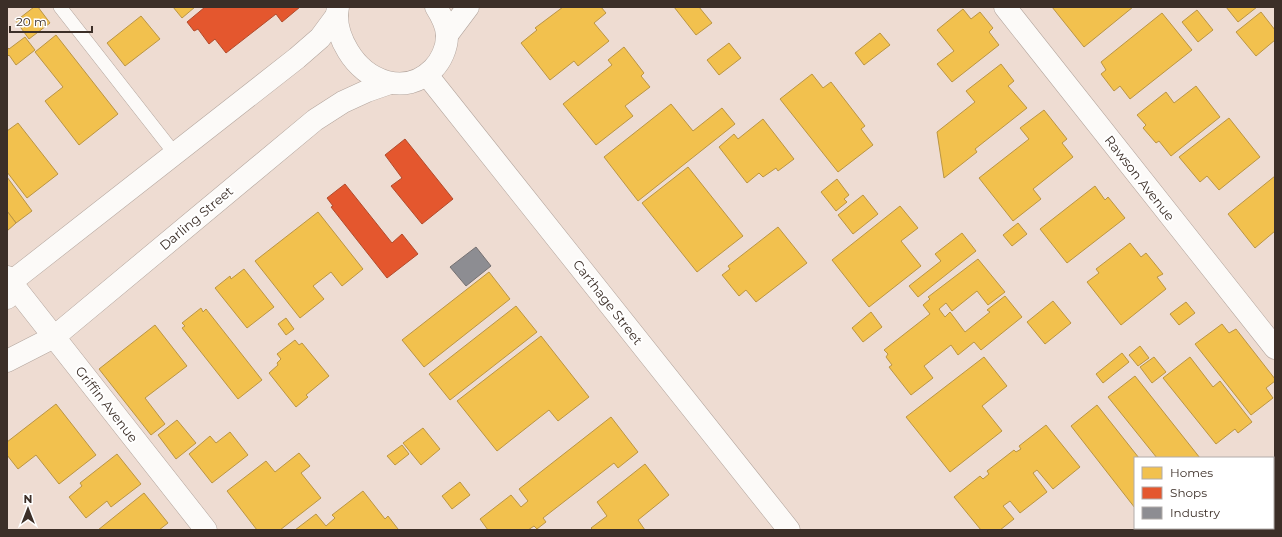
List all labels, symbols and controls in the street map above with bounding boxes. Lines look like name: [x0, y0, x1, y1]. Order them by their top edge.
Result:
scale bar: [10, 8, 92, 34]
text: 20 m: [16, 14, 47, 29]
street label: Rawson Avenue: [1102, 132, 1178, 224]
street label: Darling Street: [156, 183, 236, 253]
street label: Carthage Street: [570, 256, 646, 348]
street label: Griffin Avenue: [72, 363, 142, 445]
legend: [1134, 457, 1274, 529]
text: Homes: [1170, 465, 1213, 480]
text: Shops: [1170, 485, 1207, 500]
north arrow: [8, 489, 48, 529]
text: N: [24, 492, 32, 506]
text: Industry: [1170, 505, 1220, 520]

